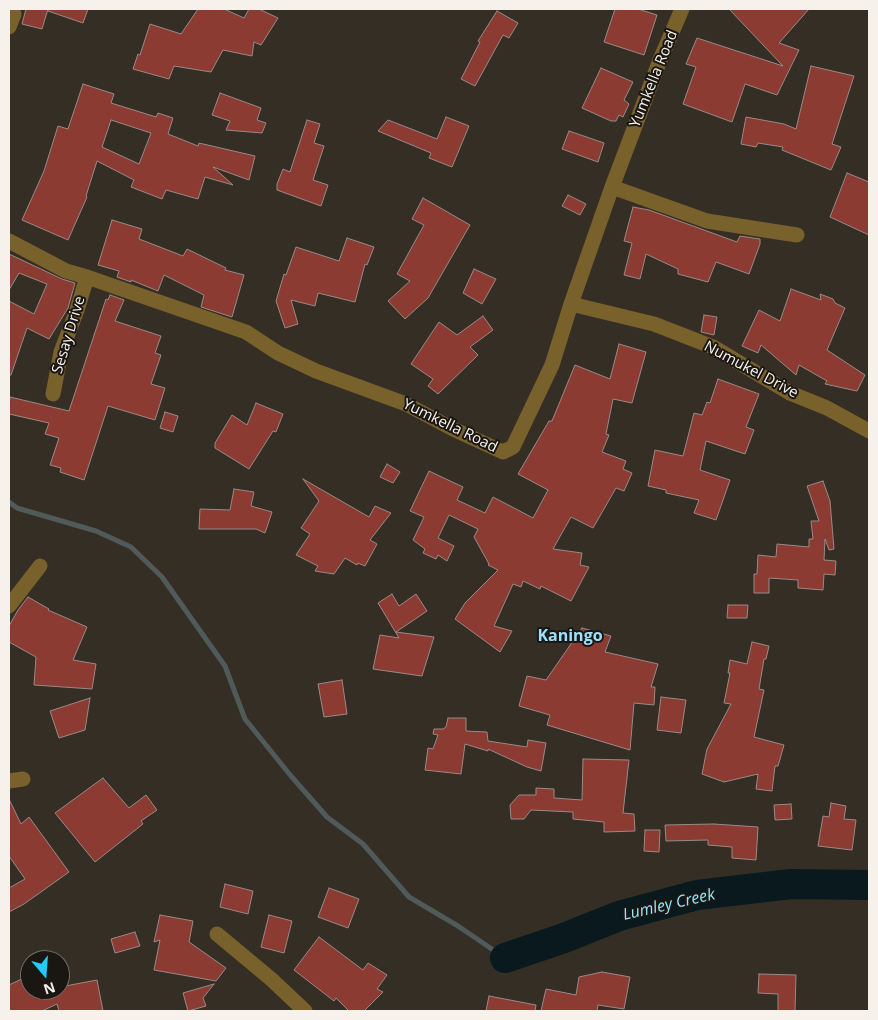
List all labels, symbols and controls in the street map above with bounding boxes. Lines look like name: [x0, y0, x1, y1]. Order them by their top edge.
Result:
street label: Yumkella Road: [626, 28, 682, 130]
street label: Sesay Drive: [49, 294, 89, 376]
street label: Numukel Drive: [701, 338, 801, 402]
street label: Yumkella Road: [400, 395, 500, 457]
district label: Kaningo: [537, 626, 603, 646]
water label: Lumley Creek: [621, 885, 717, 925]
north arrow: [20, 950, 70, 1000]
text: N: [41, 978, 58, 1000]

